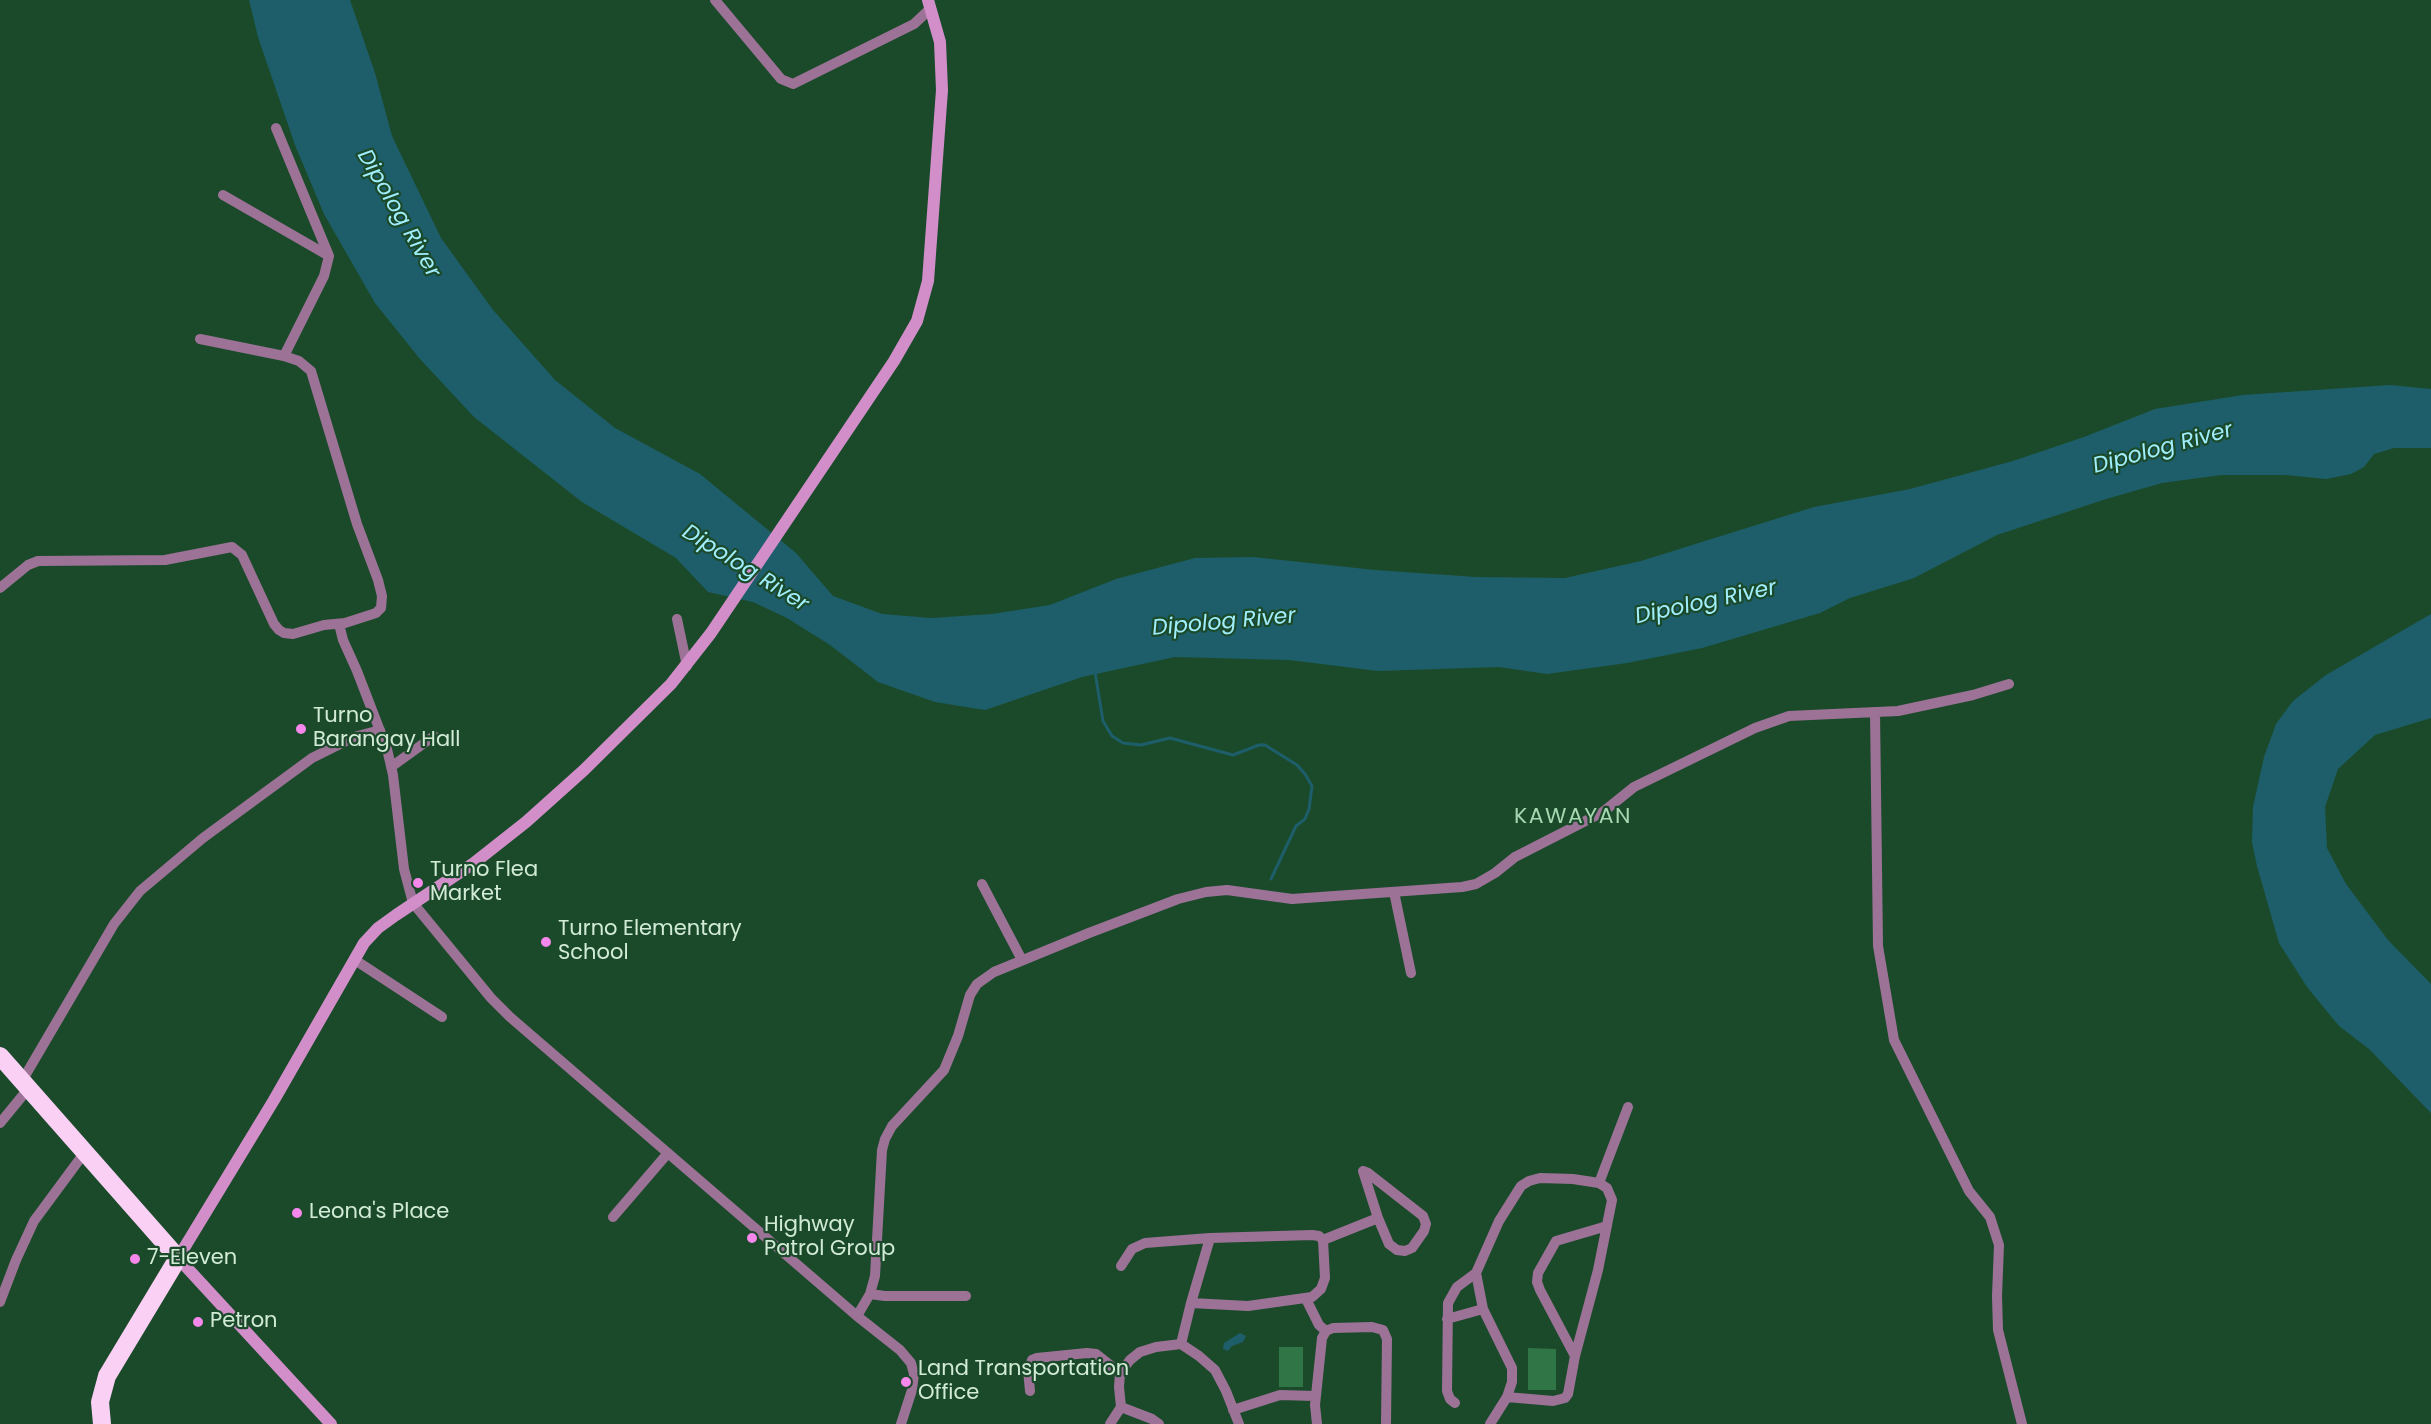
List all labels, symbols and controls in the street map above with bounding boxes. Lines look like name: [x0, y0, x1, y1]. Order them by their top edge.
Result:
water label: Dipolog River: [351, 145, 445, 283]
water label: Dipolog River: [2090, 418, 2236, 480]
water label: Dipolog River: [677, 520, 813, 618]
water label: Dipolog River: [1633, 575, 1779, 631]
water label: Dipolog River: [1151, 604, 1297, 642]
place label: Turno Barangay Hall: [313, 704, 460, 754]
marker: Turno Barangay Hall: [294, 722, 308, 736]
district label: KAWAYAN: [1514, 804, 1632, 830]
place label: Turno Flea Market: [430, 858, 538, 908]
marker: Turno Flea Market: [411, 876, 425, 890]
place label: Turno Elementary School: [558, 917, 742, 967]
marker: Turno Elementary School: [539, 935, 553, 949]
place label: Leona's Place: [309, 1200, 449, 1226]
marker: Leona's Place: [290, 1206, 304, 1220]
place label: Highway Patrol Group: [764, 1213, 895, 1263]
marker: Highway Patrol Group: [745, 1231, 759, 1245]
place label: 7-Eleven: [147, 1246, 237, 1272]
marker: 7-Eleven: [128, 1252, 142, 1266]
place label: Petron: [210, 1309, 278, 1335]
marker: Petron: [191, 1315, 205, 1329]
place label: Land Transportation Office: [918, 1357, 1129, 1407]
marker: Land Transportation Office: [899, 1375, 913, 1389]

